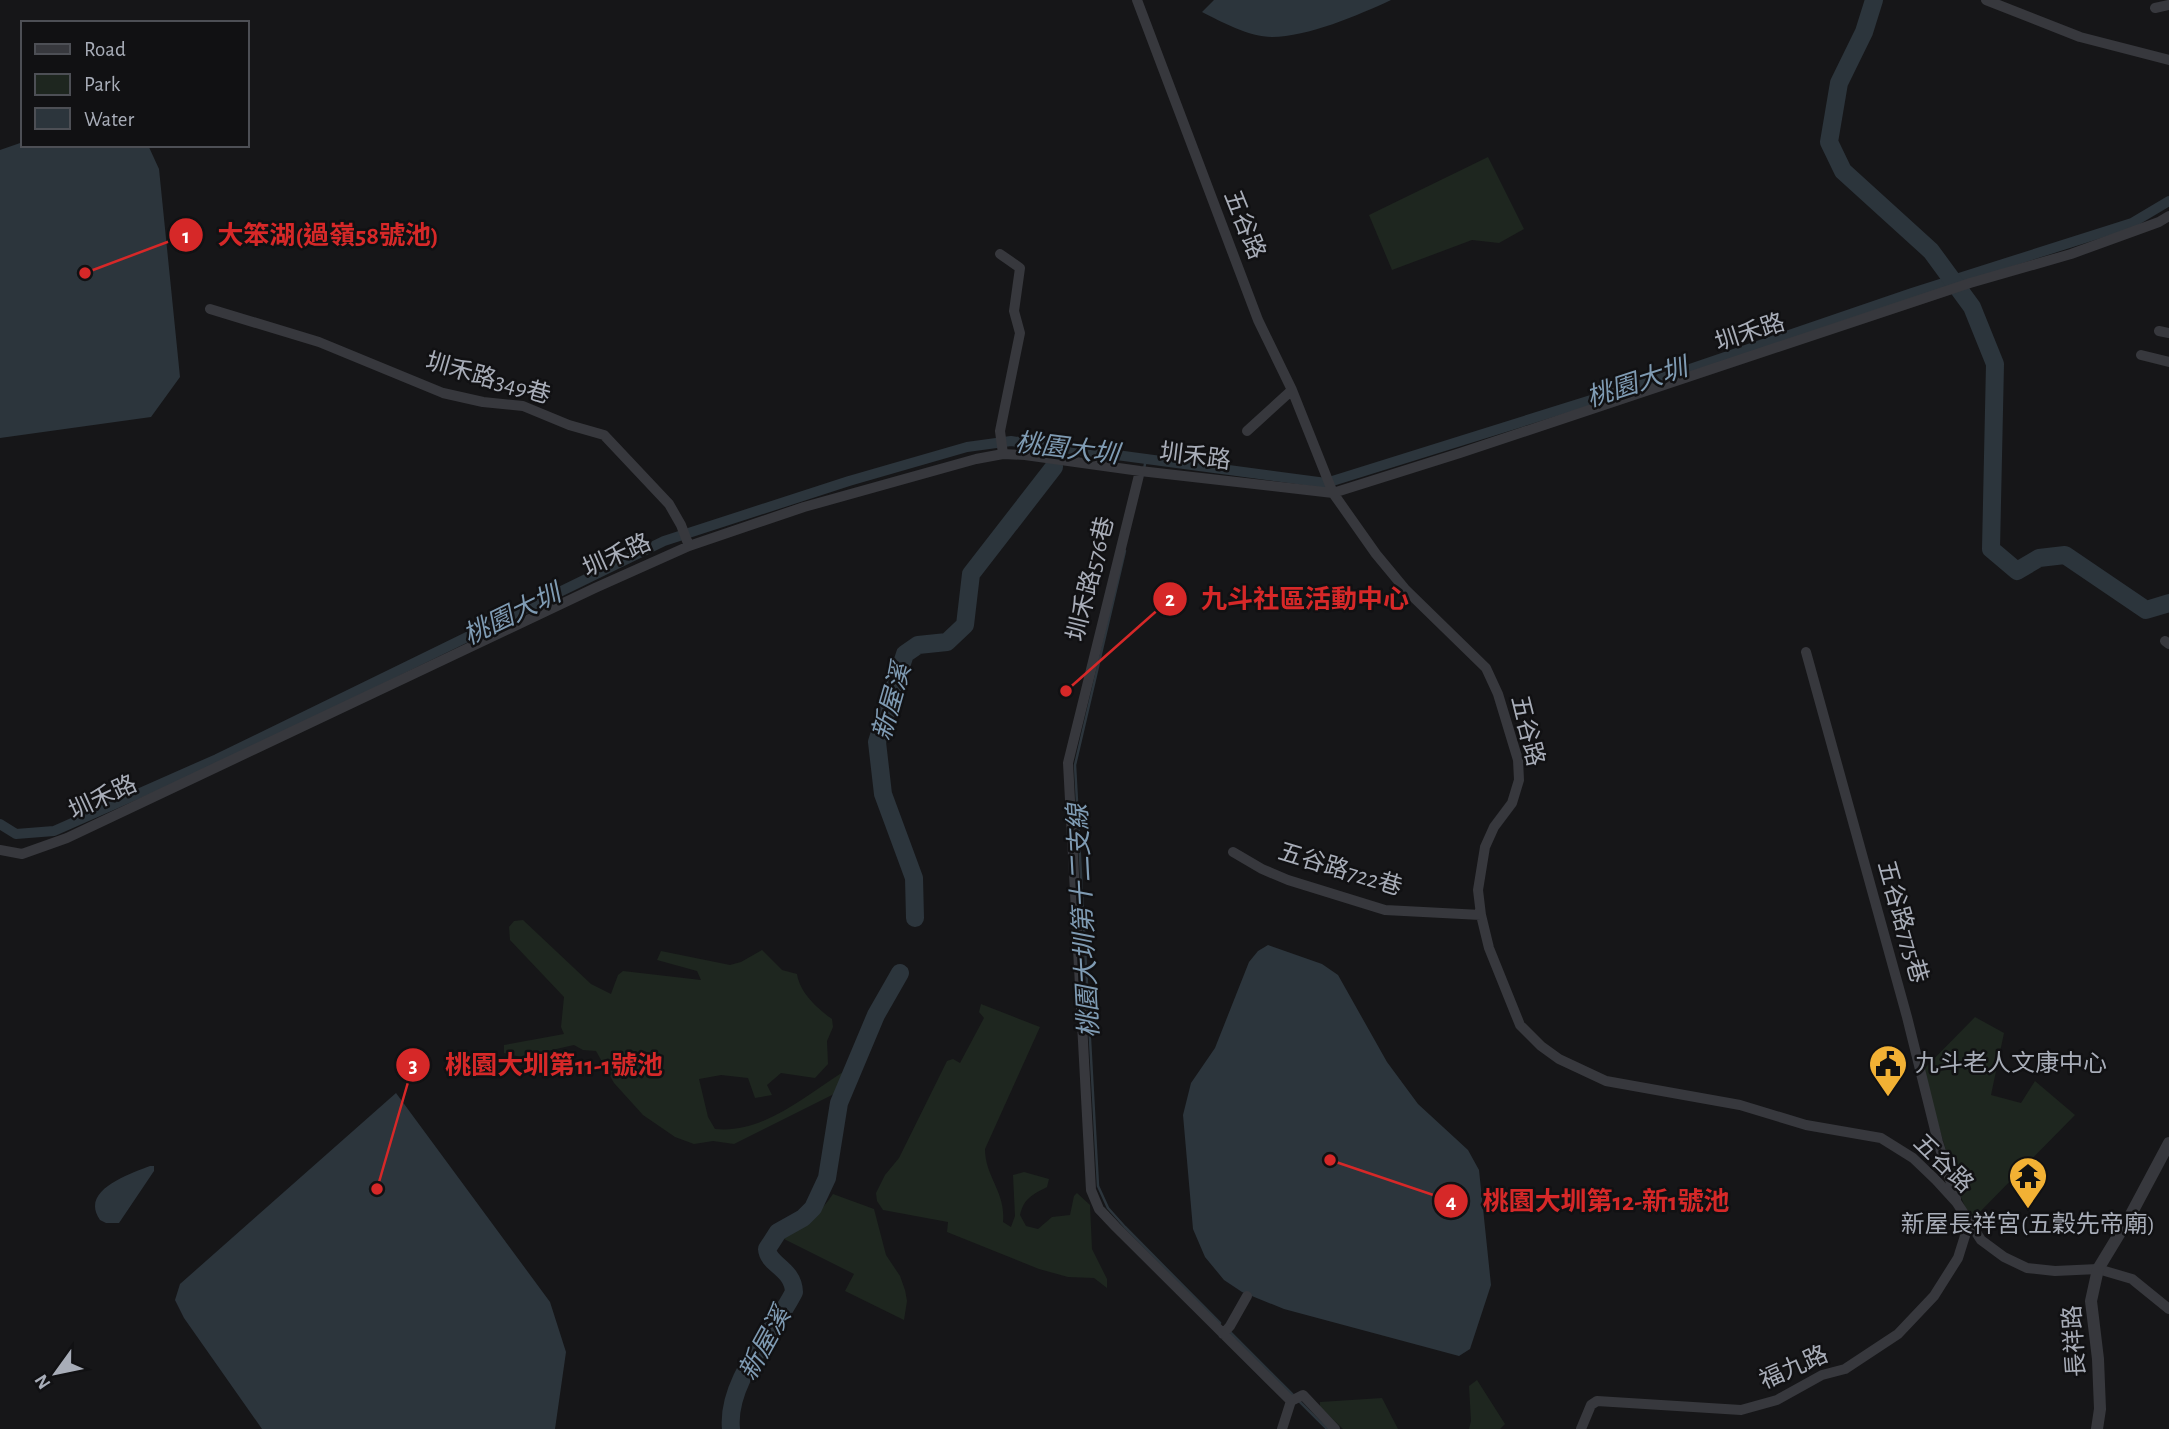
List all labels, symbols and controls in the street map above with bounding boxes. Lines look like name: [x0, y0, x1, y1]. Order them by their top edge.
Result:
legend: [21, 21, 248, 147]
text: Road: [84, 39, 126, 60]
text: Park: [84, 74, 121, 95]
text: Water: [84, 109, 134, 130]
street label: 五谷路: [1219, 186, 1270, 263]
callout: 大笨湖(過嶺58號池): [169, 212, 453, 259]
text: 大笨湖(過嶺58號池): [217, 221, 439, 249]
text: 1: [182, 226, 190, 247]
street label: 圳禾路: [1711, 309, 1788, 356]
street label: 圳禾路349巷: [423, 348, 554, 408]
water label: 桃園大圳: [1583, 352, 1694, 411]
water label: 桃園大圳: [1014, 429, 1124, 469]
street label: 圳禾路: [1158, 439, 1232, 473]
street label: 圳禾路576巷: [1062, 514, 1118, 644]
street label: 圳禾路: [578, 529, 655, 582]
callout: 九斗社區活動中心: [1152, 575, 1423, 622]
water label: 桃園大圳: [459, 578, 568, 649]
text: 九斗社區活動中心: [1201, 585, 1409, 613]
text: 2: [1165, 589, 1175, 610]
water label: 新屋溪: [868, 657, 916, 743]
street label: 五谷路: [1507, 693, 1549, 769]
street label: 圳禾路: [64, 770, 141, 824]
water label: 桃園大圳第十二支線: [1063, 800, 1103, 1039]
street label: 五谷路722巷: [1275, 838, 1405, 900]
street label: 五谷路775巷: [1873, 858, 1933, 986]
callout: 桃園大圳第11-1號池: [396, 1042, 677, 1089]
public building icon: 九斗老人文康中心: [1867, 1043, 1909, 1098]
place label: 九斗老人文康中心: [1915, 1050, 2107, 1076]
text: 桃園大圳第11-1號池: [445, 1051, 663, 1079]
text: 3: [408, 1055, 418, 1076]
street label: 五谷路: [1909, 1129, 1979, 1198]
temple icon: 新屋長祥宮(五穀先帝廟): [2007, 1155, 2049, 1210]
callout: 桃園大圳第12-新1號池: [1434, 1177, 1743, 1224]
text: 桃園大圳第12-新1號池: [1483, 1187, 1729, 1215]
text: 4: [1446, 1191, 1456, 1212]
place label: 新屋長祥宮(五穀先帝廟): [1901, 1211, 2155, 1237]
water label: 新屋溪: [734, 1300, 797, 1384]
street label: 長祥路: [2059, 1304, 2089, 1378]
north arrow: [21, 1338, 91, 1408]
street label: 福九路: [1755, 1341, 1832, 1394]
text: N: [31, 1371, 55, 1392]

